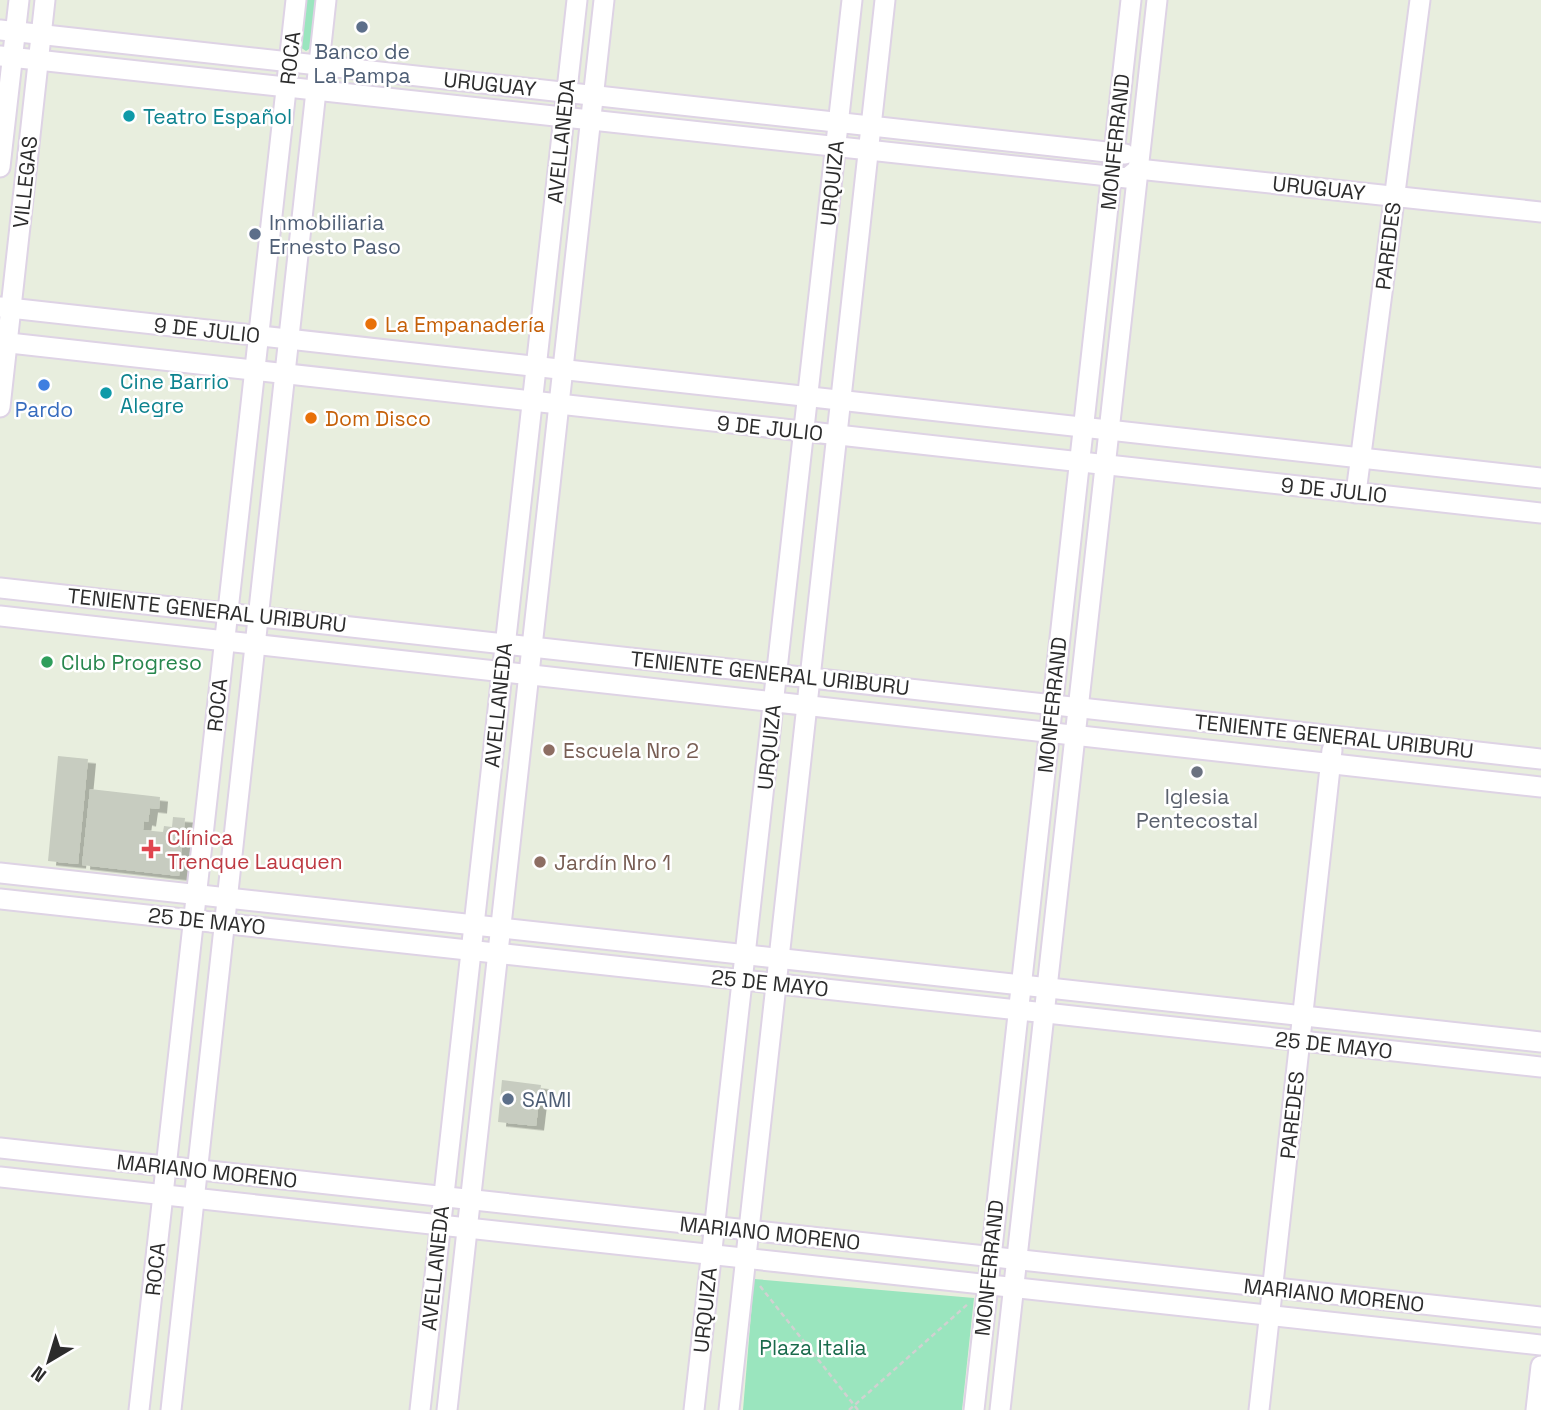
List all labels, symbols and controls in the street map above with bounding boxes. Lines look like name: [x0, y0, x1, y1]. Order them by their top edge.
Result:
marker: Banco de La Pampa: [354, 19, 370, 35]
street label: ROCA: [274, 30, 306, 86]
place label: Banco de La Pampa: [313, 38, 411, 89]
street label: URUGUAY: [442, 66, 538, 102]
street label: MONFERRAND: [1094, 73, 1136, 211]
street label: AVELLANEDA: [541, 77, 581, 205]
place label: Teatro Español: [143, 103, 292, 130]
marker: Teatro Español: [121, 108, 137, 124]
street label: VILLEGAS: [7, 134, 43, 230]
street label: URQUIZA: [814, 139, 850, 227]
street label: URUGUAY: [1271, 170, 1367, 206]
street label: PAREDES: [1369, 201, 1407, 291]
place label: Inmobiliaria Ernesto Paso: [269, 209, 401, 260]
marker: Inmobiliaria Ernesto Paso: [247, 226, 263, 242]
street label: 9 DE JULIO: [153, 311, 261, 349]
place label: La Empanadería: [385, 311, 545, 338]
marker: La Empanadería: [363, 316, 379, 332]
place label: Cine Barrio Alegre: [120, 368, 229, 419]
marker: Pardo: [36, 377, 52, 393]
marker: Cine Barrio Alegre: [98, 385, 114, 401]
place label: Pardo: [15, 396, 73, 423]
place label: Dom Disco: [325, 405, 431, 432]
street label: 9 DE JULIO: [716, 409, 824, 447]
marker: Dom Disco: [303, 410, 319, 426]
street label: 9 DE JULIO: [1280, 471, 1388, 509]
street label: TENIENTE GENERAL URIBURU: [66, 582, 348, 638]
street label: MONFERRAND: [1031, 636, 1073, 774]
street label: AVELLANEDA: [478, 641, 518, 769]
street label: TENIENTE GENERAL URIBURU: [629, 645, 911, 701]
place label: Club Progreso: [61, 649, 202, 676]
marker: Club Progreso: [39, 654, 55, 670]
street label: ROCA: [201, 677, 233, 733]
street label: URQUIZA: [751, 703, 787, 791]
street label: TENIENTE GENERAL URIBURU: [1193, 708, 1475, 764]
place label: Escuela Nro 2: [563, 737, 699, 764]
marker: Escuela Nro 2: [541, 742, 557, 758]
marker: Iglesia Pentecostal: [1189, 764, 1205, 780]
place label: Iglesia Pentecostal: [1136, 783, 1258, 834]
place label: Clínica Trenque Lauquen: [167, 824, 343, 875]
marker: Clínica Trenque Lauquen: [141, 839, 161, 859]
place label: Jardín Nro 1: [554, 849, 671, 876]
marker: Jardín Nro 1: [532, 854, 548, 870]
street label: 25 DE MAYO: [147, 901, 267, 941]
street label: 25 DE MAYO: [710, 963, 830, 1003]
street label: 25 DE MAYO: [1274, 1025, 1394, 1065]
street label: PAREDES: [1274, 1070, 1310, 1160]
place label: SAMI: [522, 1086, 571, 1113]
marker: SAMI: [500, 1091, 516, 1107]
street label: MARIANO MORENO: [115, 1148, 299, 1194]
street label: MONFERRAND: [968, 1199, 1010, 1337]
street label: AVELLANEDA: [415, 1204, 455, 1332]
street label: MARIANO MORENO: [678, 1210, 862, 1256]
street label: ROCA: [139, 1241, 171, 1297]
street label: URQUIZA: [687, 1266, 723, 1354]
street label: MARIANO MORENO: [1242, 1272, 1426, 1318]
north arrow: [14, 1326, 84, 1396]
park label: Plaza Italia: [759, 1334, 867, 1361]
text: N: [26, 1360, 52, 1388]

